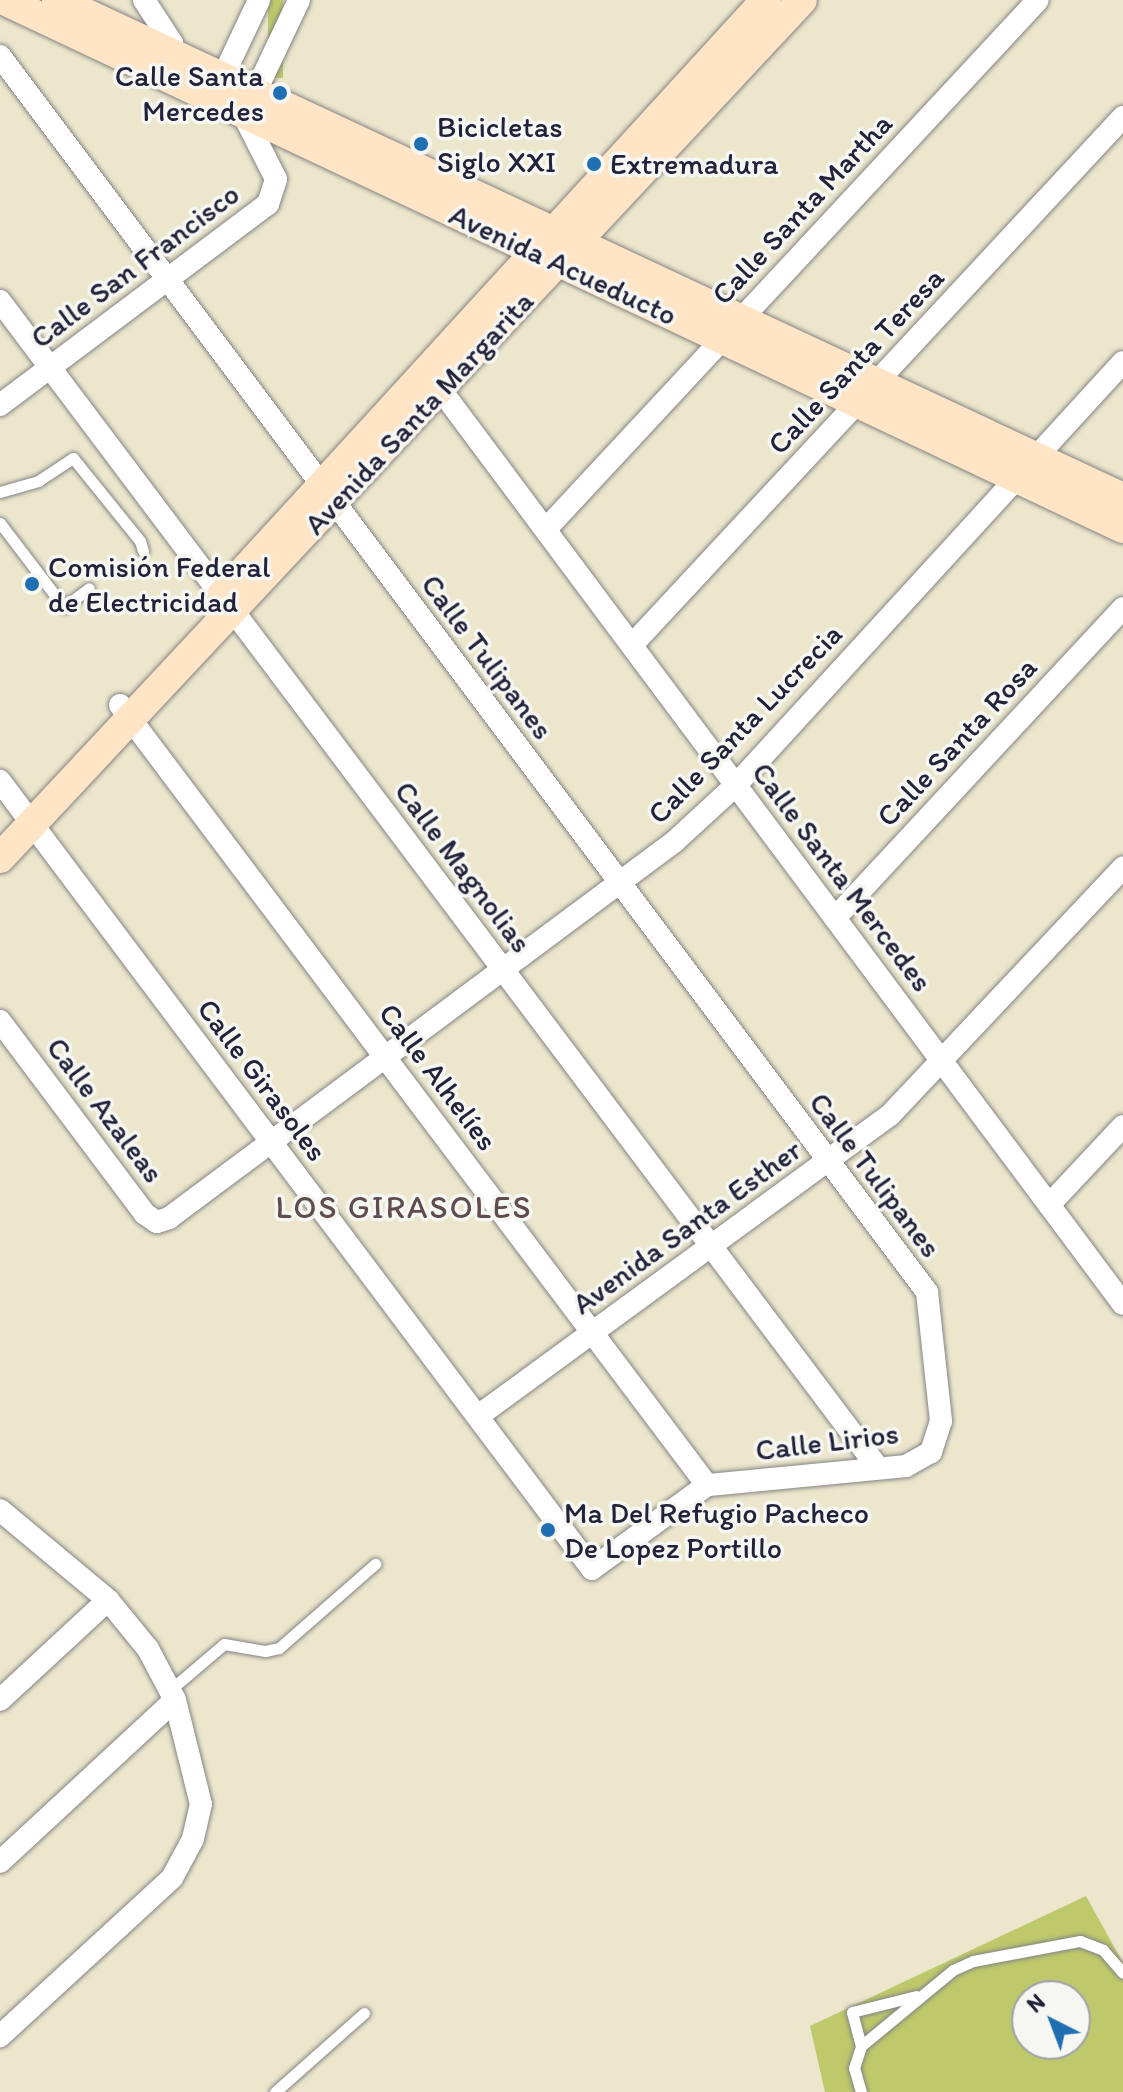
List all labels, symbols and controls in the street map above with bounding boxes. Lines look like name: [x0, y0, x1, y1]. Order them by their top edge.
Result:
place label: Calle Santa Mercedes: [116, 58, 264, 128]
marker: Calle Santa Mercedes: [271, 84, 289, 102]
street label: Calle Santa Martha: [704, 106, 900, 312]
place label: Bicicletas Siglo XXI: [437, 109, 563, 180]
marker: Bicicletas Siglo XXI: [412, 135, 430, 153]
place label: Extremadura: [610, 146, 779, 182]
marker: Extremadura: [585, 155, 603, 173]
street label: Calle San Francisco: [24, 176, 246, 356]
street label: Avenida Acueducto: [444, 197, 682, 333]
street label: Calle Santa Teresa: [762, 262, 950, 460]
street label: Avenida Santa Margarita: [297, 284, 541, 542]
place label: Comisión Federal de Electricidad: [48, 549, 271, 620]
street label: Calle Tulipanes: [414, 568, 560, 746]
marker: Comisión Federal de Electricidad: [23, 575, 41, 593]
street label: Calle Santa Lucrecia: [641, 617, 849, 831]
street label: Calle Santa Rosa: [870, 651, 1044, 833]
street label: Calle Santa Mercedes: [744, 756, 940, 998]
street label: Calle Magnolias: [387, 775, 539, 959]
street label: Calle Girasoles: [190, 992, 334, 1168]
street label: Calle Alhelíes: [371, 997, 505, 1157]
street label: Calle Azaleas: [38, 1030, 172, 1190]
street label: Calle Tulipanes: [802, 1086, 948, 1264]
street label: Avenida Santa Esther: [565, 1132, 809, 1322]
district label: LOS GIRASOLES: [275, 1188, 533, 1226]
street label: Calle Lirios: [753, 1415, 901, 1469]
place label: Ma Del Refugio Pacheco De Lopez Portillo: [564, 1495, 869, 1566]
marker: Ma Del Refugio Pacheco De Lopez Portillo: [539, 1521, 557, 1539]
north arrow: [1011, 1980, 1091, 2060]
text: N: [1021, 1988, 1050, 2018]

